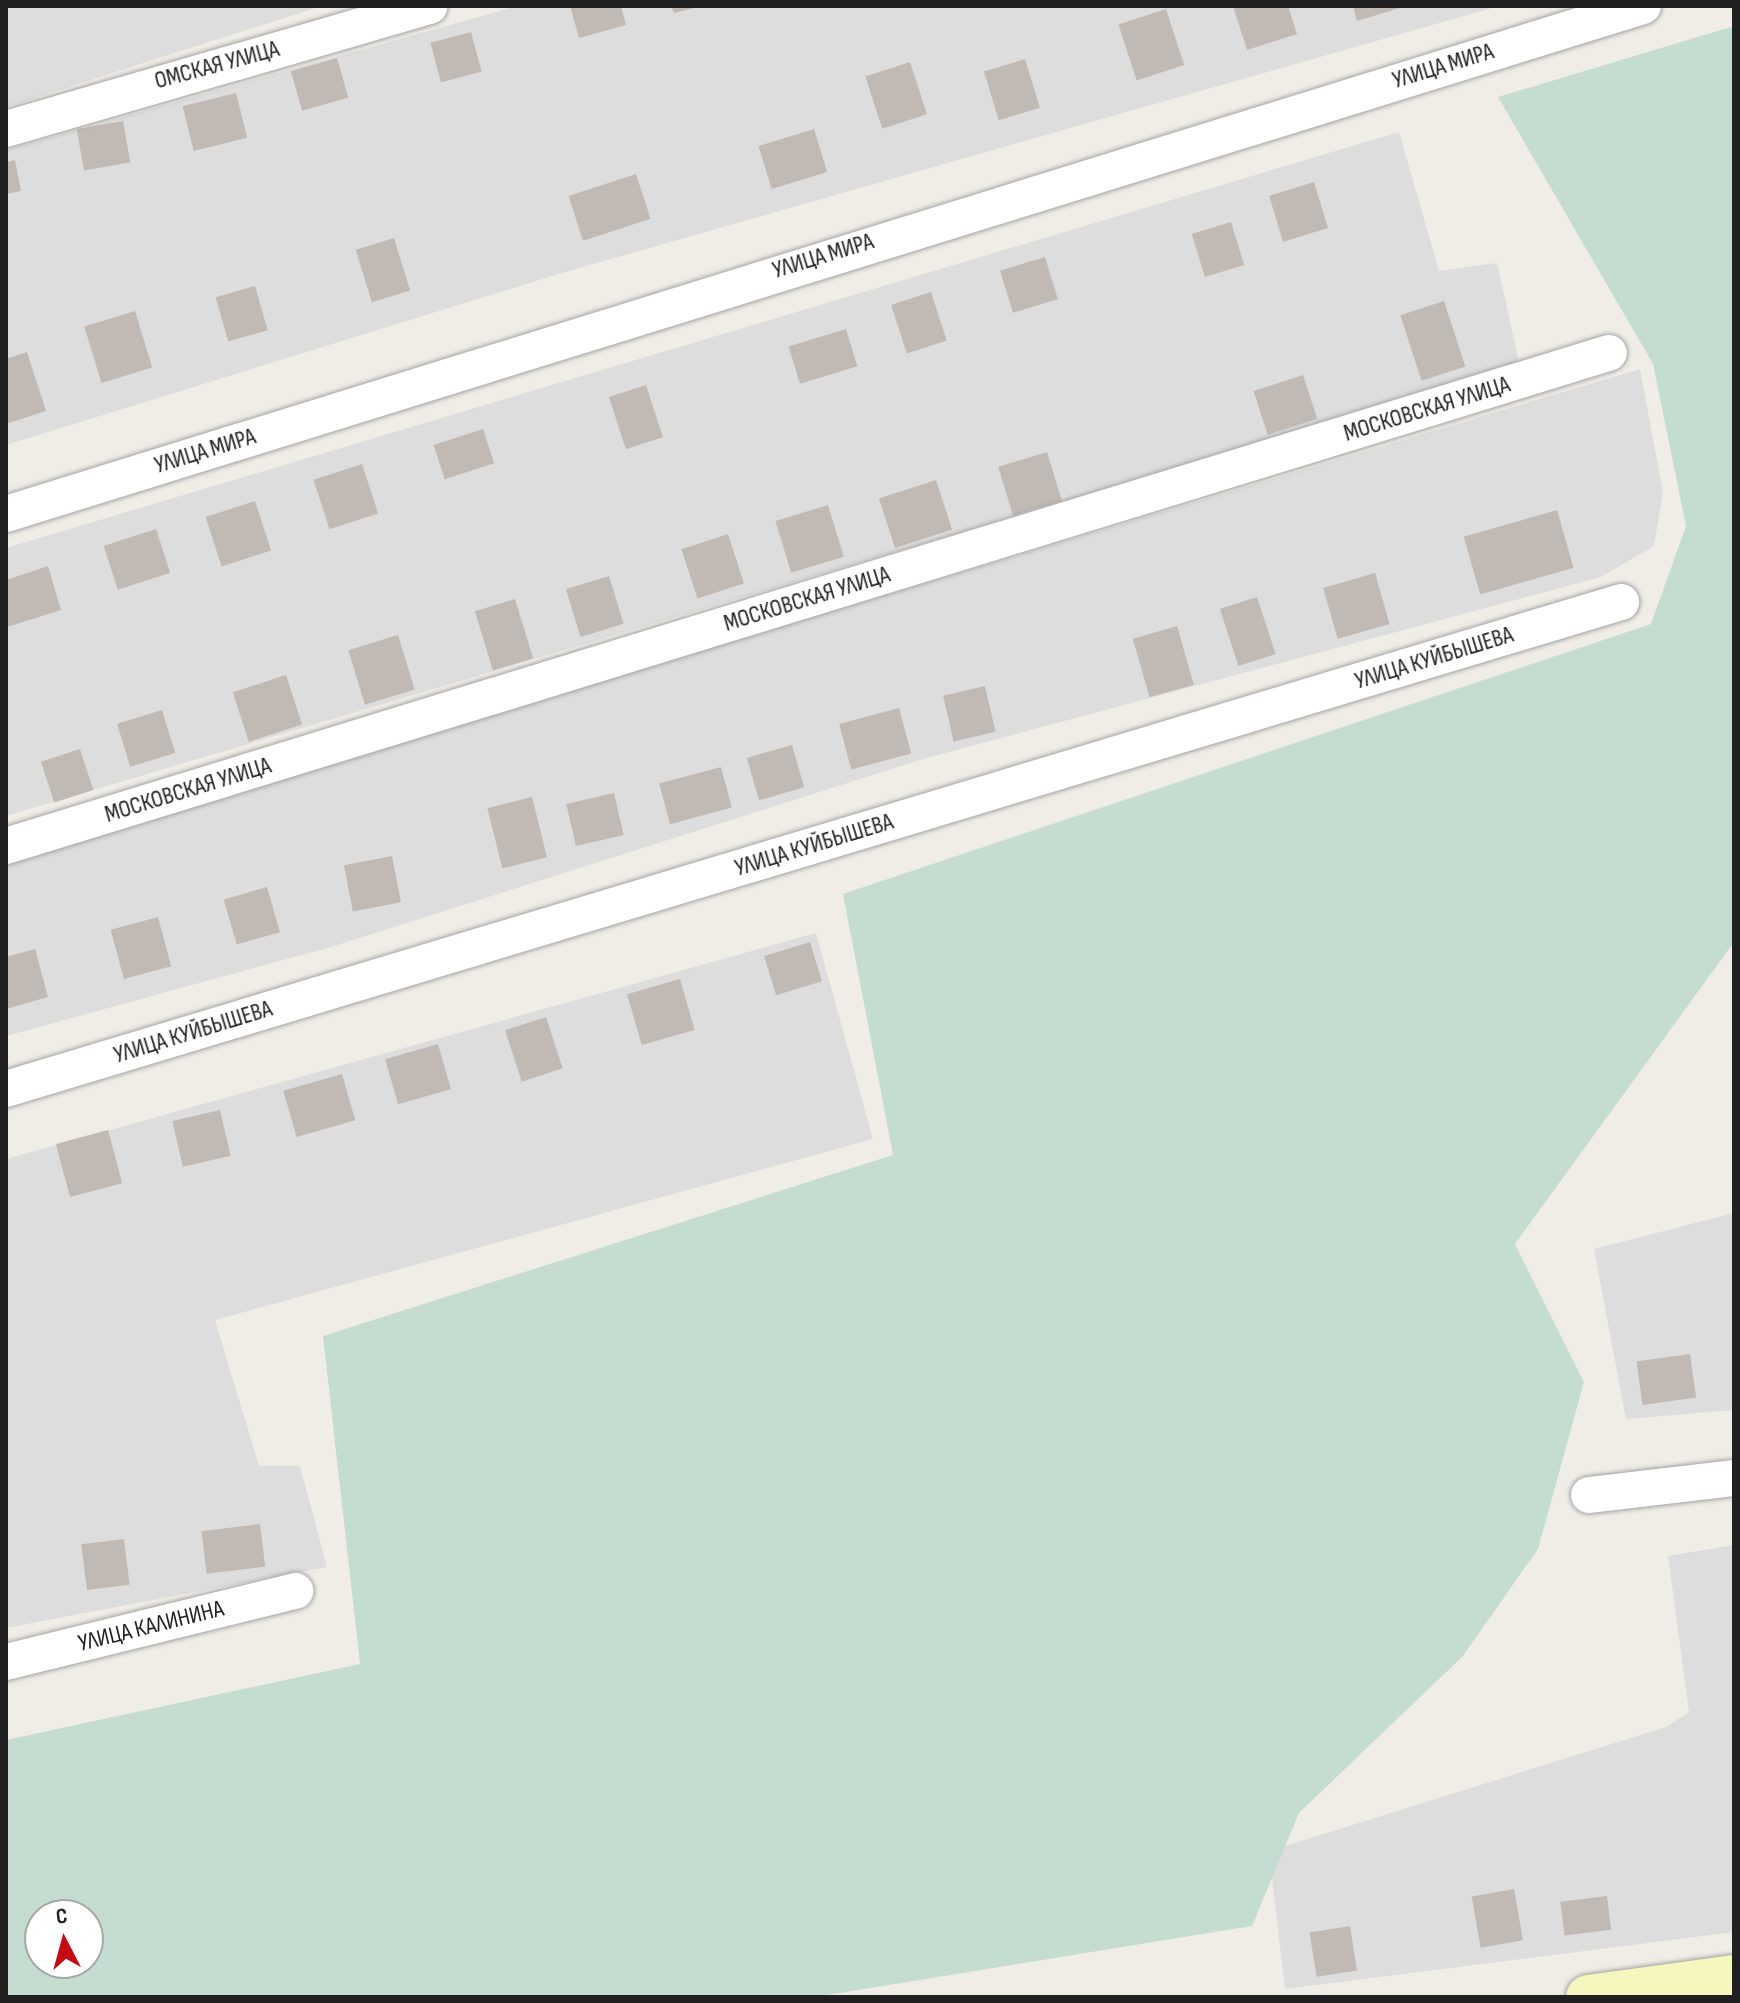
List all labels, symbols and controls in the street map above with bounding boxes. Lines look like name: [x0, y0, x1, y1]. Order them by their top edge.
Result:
street label: ОМСКАЯ УЛИЦА: [152, 35, 282, 95]
street label: УЛИЦА МИРА: [1389, 37, 1497, 95]
street label: УЛИЦА МИРА: [769, 227, 877, 285]
street label: МОСКОВСКАЯ УЛИЦА: [1340, 370, 1514, 448]
street label: УЛИЦА МИРА: [151, 422, 259, 480]
street label: МОСКОВСКАЯ УЛИЦА: [720, 560, 894, 638]
street label: УЛИЦА КУЙБЫШЕВА: [1351, 620, 1517, 696]
street label: МОСКОВСКАЯ УЛИЦА: [101, 751, 275, 829]
street label: УЛИЦА КУЙБЫШЕВА: [731, 807, 897, 883]
street label: УЛИЦА КУЙБЫШЕВА: [110, 994, 276, 1070]
street label: УЛИЦА КАЛИНИНА: [75, 1594, 227, 1658]
north arrow: [24, 1899, 104, 1979]
text: С: [55, 1903, 69, 1931]

